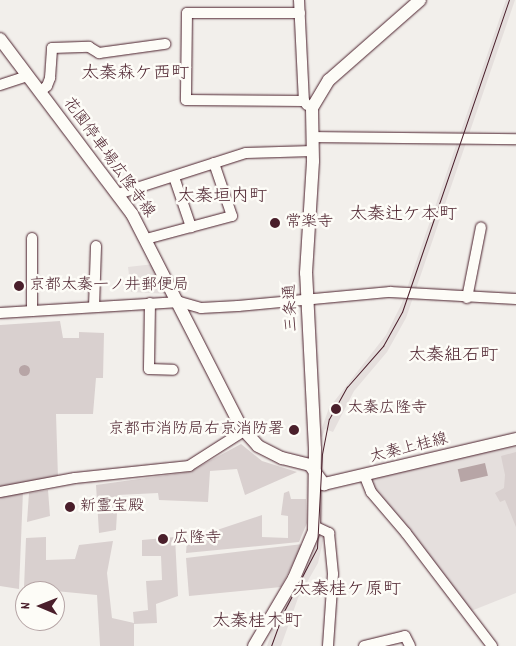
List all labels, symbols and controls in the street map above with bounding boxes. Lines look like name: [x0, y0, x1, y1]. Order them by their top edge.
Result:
district label: 太秦森ケ西町: [81, 64, 189, 86]
street label: 花園停車場広隆寺線: [58, 94, 158, 222]
district label: 太秦垣内町: [177, 187, 267, 209]
district label: 太秦辻ケ本町: [349, 205, 457, 227]
place label: 常楽寺: [285, 213, 333, 233]
marker: 常楽寺: [269, 217, 281, 229]
place label: 京都太秦一ノ井郵便局: [29, 276, 189, 296]
marker: 京都太秦一ノ井郵便局: [13, 280, 25, 292]
street label: 三条通: [281, 284, 303, 332]
district label: 太秦組石町: [408, 346, 498, 368]
place label: 太秦広隆寺: [347, 399, 427, 419]
marker: 太秦広隆寺: [329, 402, 343, 416]
place label: 京都市消防局右京消防署: [108, 420, 284, 440]
marker: 京都市消防局右京消防署: [288, 424, 300, 436]
street label: 太秦上桂線: [368, 430, 450, 468]
place label: 新霊宝殿: [80, 497, 144, 517]
marker: 新霊宝殿: [64, 501, 76, 513]
place label: 広隆寺: [173, 529, 221, 549]
marker: 広隆寺: [157, 533, 169, 545]
district label: 太秦桂ケ原町: [293, 580, 401, 602]
north arrow: [15, 581, 65, 631]
text: N: [16, 602, 36, 609]
district label: 太秦桂木町: [212, 612, 302, 634]

